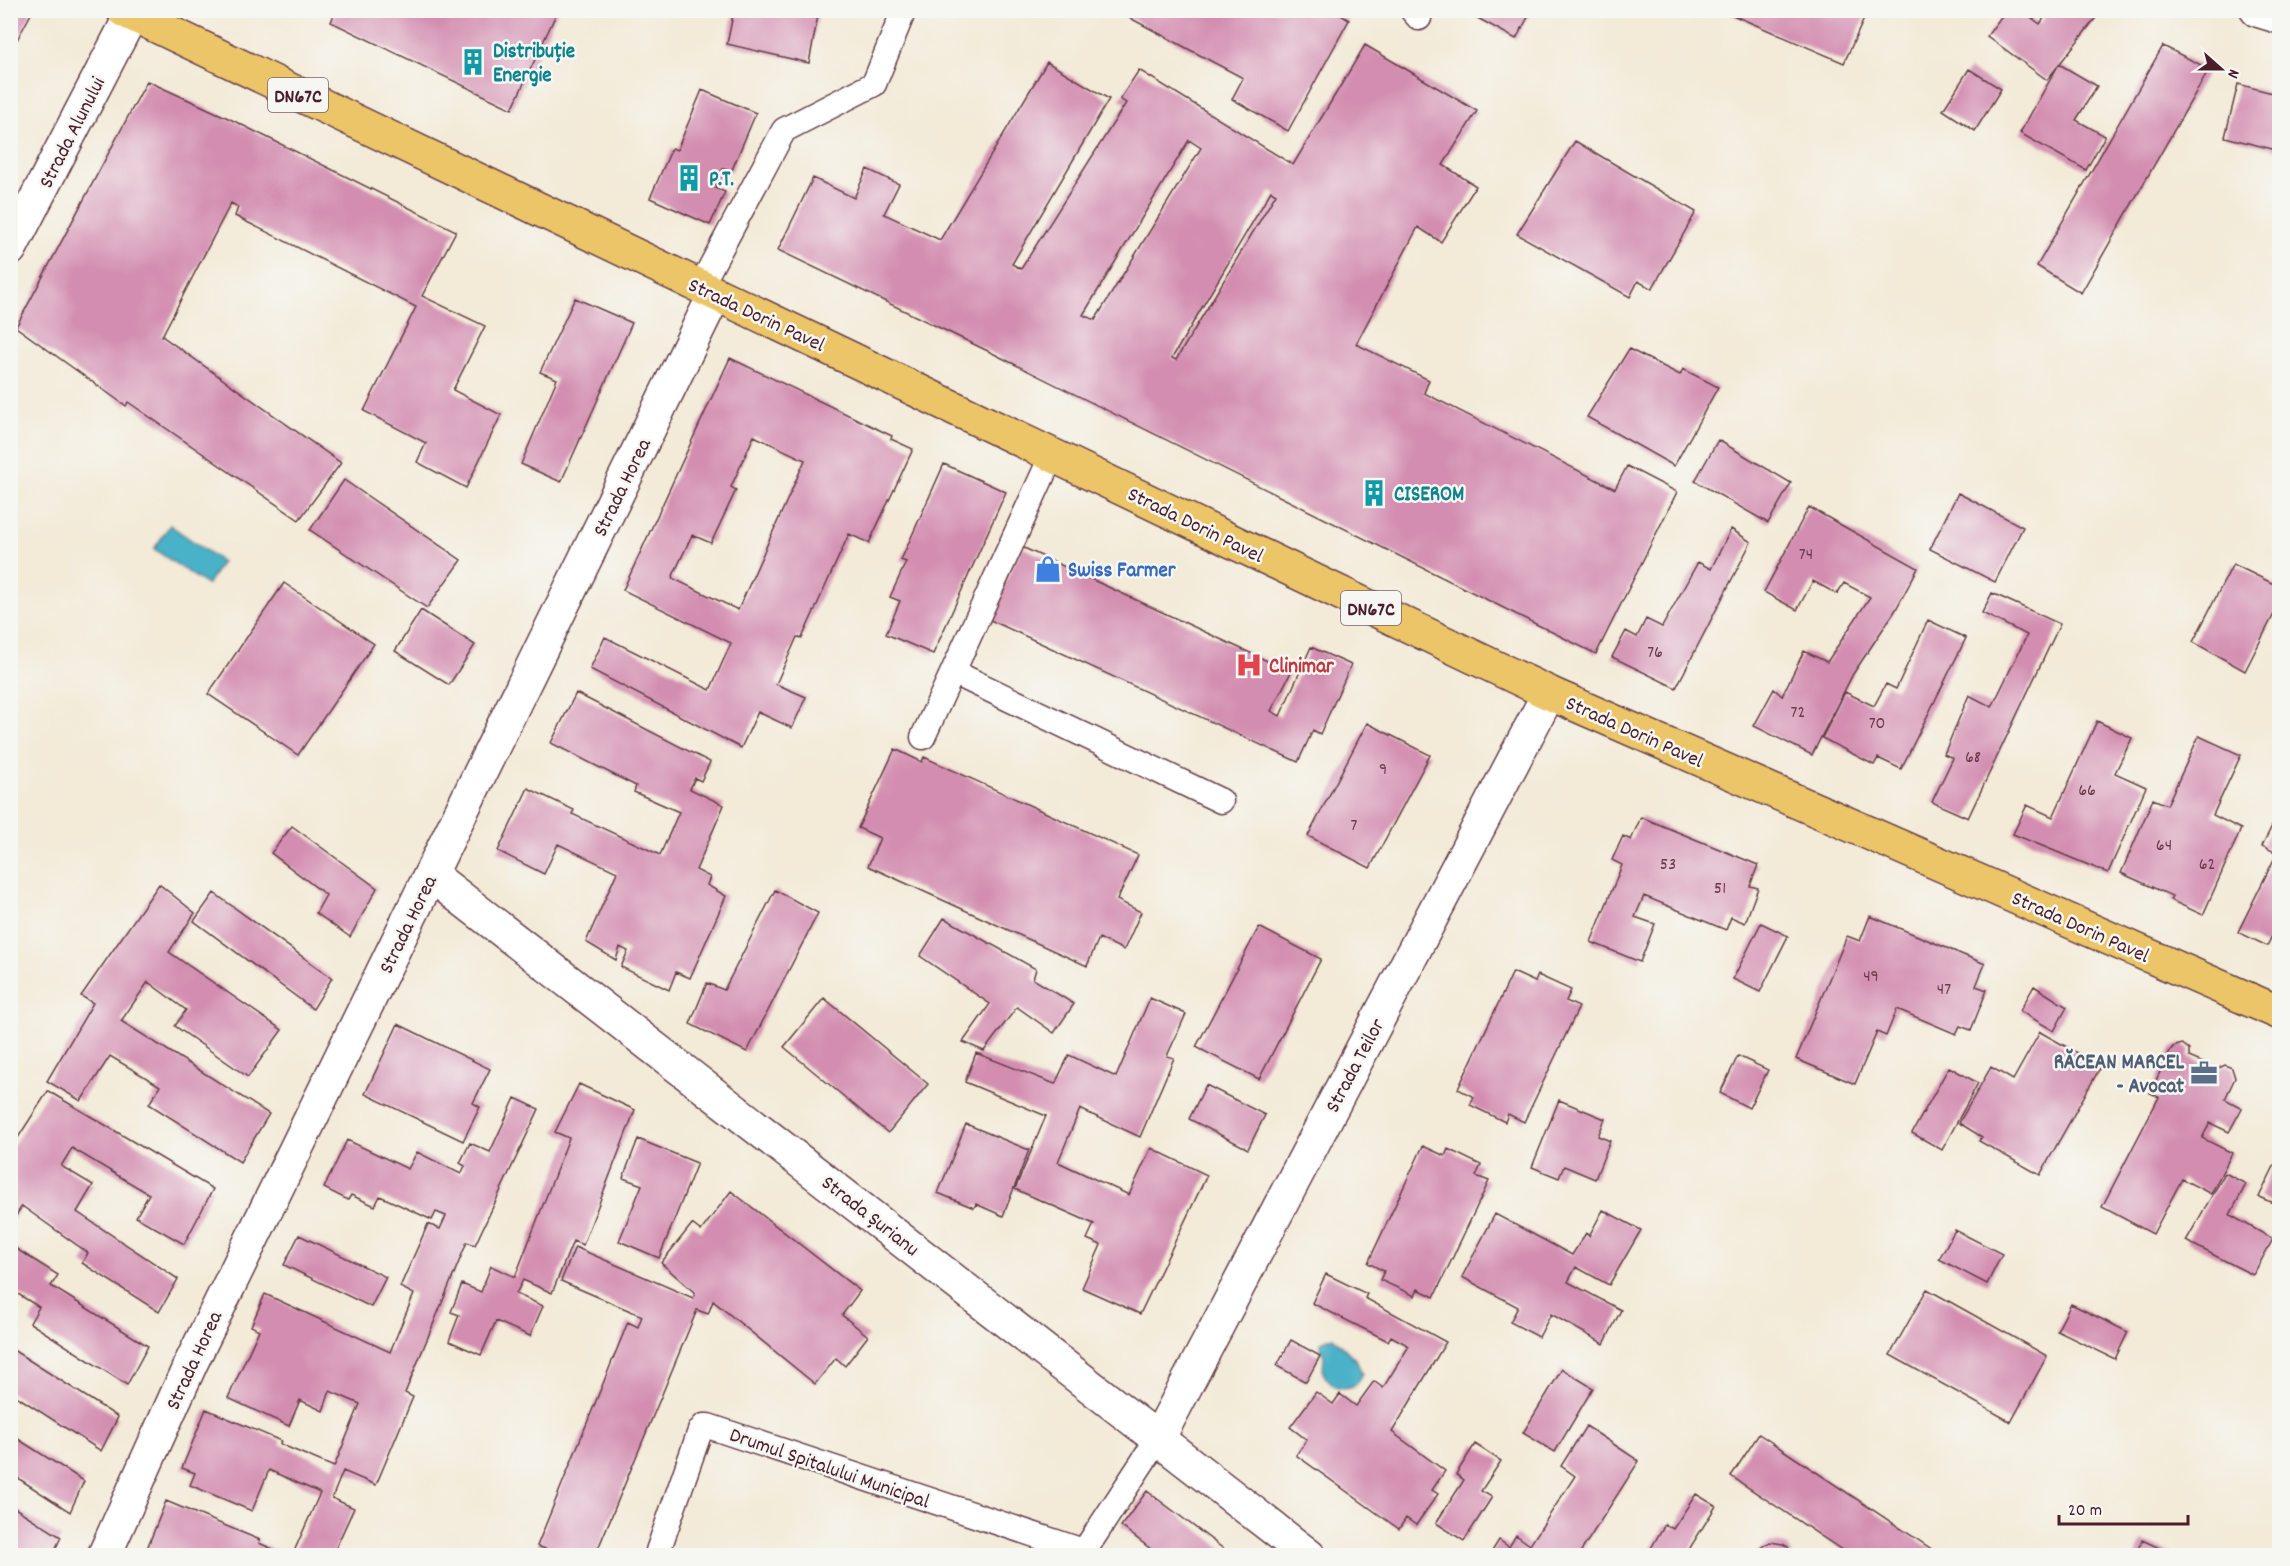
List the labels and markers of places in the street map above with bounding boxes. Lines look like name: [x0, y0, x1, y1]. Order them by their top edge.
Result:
place label: Distribuție Energie: [493, 38, 575, 92]
building icon: Distribuție Energie: [458, 47, 488, 77]
building icon: P.T.: [674, 163, 704, 193]
place label: P.T.: [709, 166, 734, 196]
building icon: CISEROM: [1359, 478, 1389, 508]
place label: CISEROM: [1394, 481, 1464, 511]
shop icon: Swiss Farmer: [1033, 554, 1063, 584]
place label: Swiss Farmer: [1068, 557, 1177, 587]
hospital icon: Clinimar: [1234, 650, 1264, 680]
place label: Clinimar: [1269, 653, 1335, 683]
place label: RĂCEAN MARCEL - Avocat: [2054, 1048, 2184, 1103]
office icon: RĂCEAN MARCEL - Avocat: [2189, 1058, 2219, 1088]

